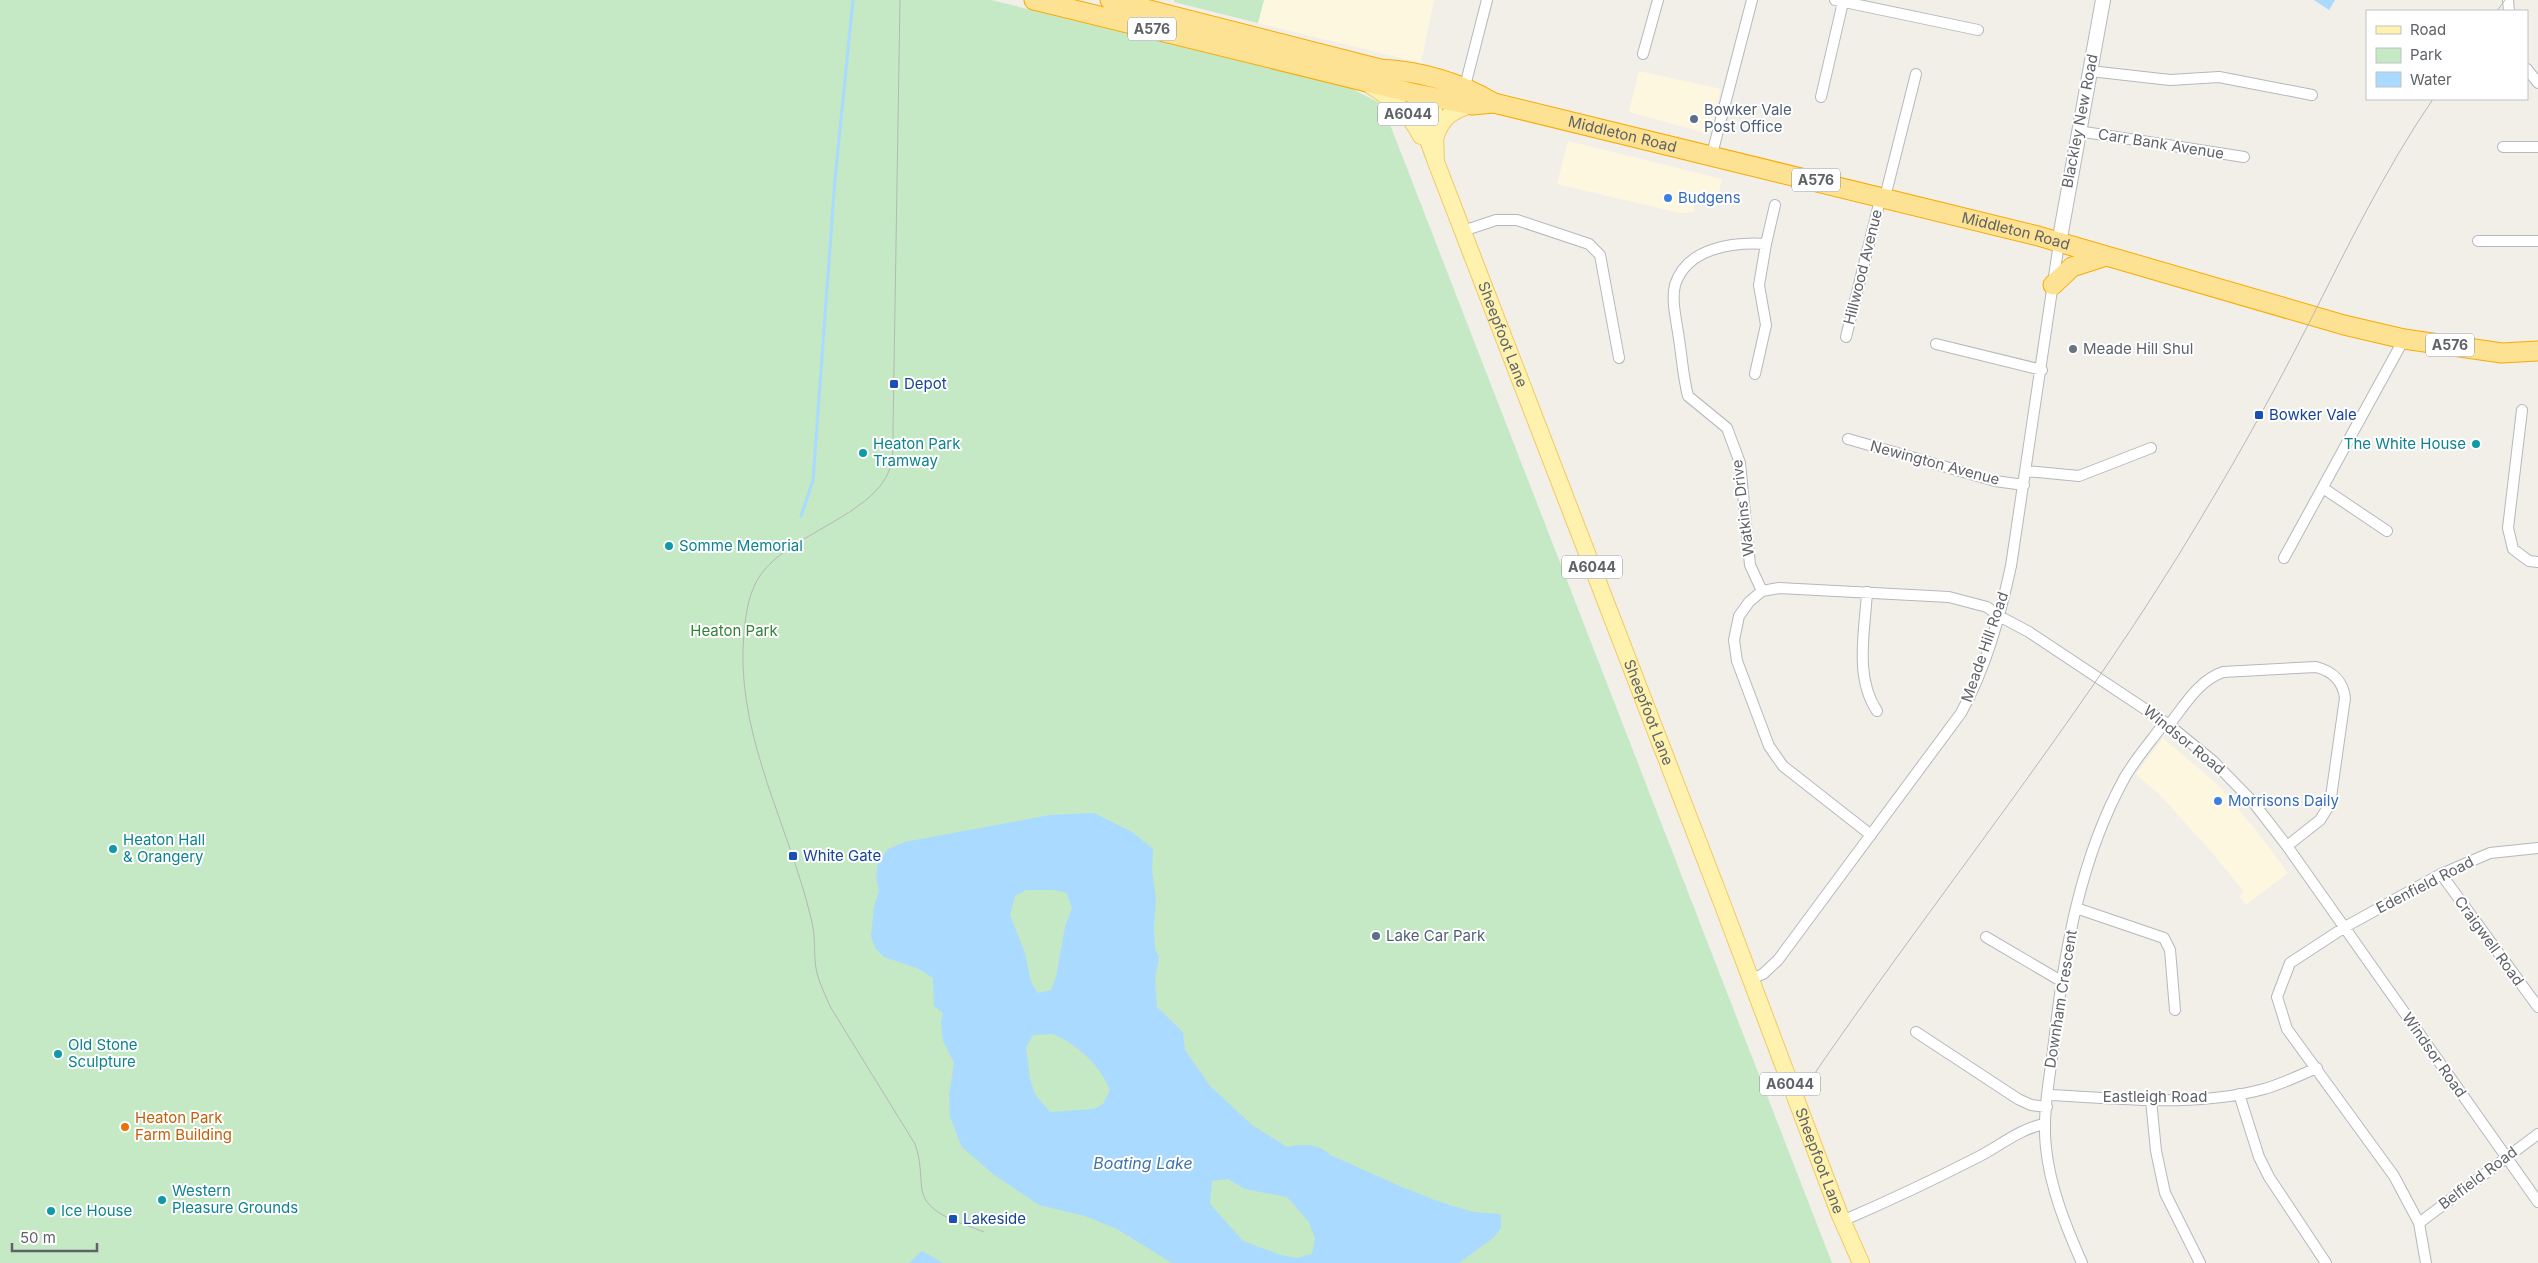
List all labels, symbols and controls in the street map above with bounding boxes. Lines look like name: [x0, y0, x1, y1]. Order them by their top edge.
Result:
legend: [2366, 10, 2528, 100]
road number: A576: [1128, 18, 1176, 40]
text: Road: [2410, 20, 2446, 39]
text: Park: [2410, 45, 2443, 64]
street label: Blackley New Road: [2057, 52, 2102, 189]
text: Water: [2410, 70, 2452, 89]
place label: Bowker Vale Post Office: [1704, 100, 1792, 136]
road number: A6044: [1378, 102, 1438, 126]
street label: Middleton Road: [1566, 112, 1679, 156]
marker: Bowker Vale Post Office: [1688, 113, 1700, 125]
street label: Carr Bank Avenue: [2097, 124, 2225, 163]
road number: A576: [1792, 168, 1840, 192]
place label: Budgens: [1678, 188, 1741, 207]
marker: Budgens: [1662, 192, 1674, 204]
street label: Hillwood Avenue: [1839, 207, 1886, 326]
street label: Middleton Road: [1960, 208, 2072, 254]
street label: Sheepfoot Lane: [1474, 279, 1532, 390]
road number: A576: [2426, 334, 2474, 356]
place label: Meade Hill Shul: [2083, 339, 2193, 358]
marker: Meade Hill Shul: [2067, 343, 2079, 355]
place label: Depot: [904, 374, 947, 393]
marker: Depot: [888, 378, 900, 390]
place label: Bowker Vale: [2269, 405, 2357, 424]
marker: Bowker Vale: [2253, 409, 2265, 421]
place label: Heaton Park Tramway: [873, 434, 961, 470]
place label: The White House: [2344, 434, 2466, 453]
street label: Newington Avenue: [1868, 436, 2002, 489]
marker: The White House: [2470, 438, 2482, 450]
marker: Heaton Park Tramway: [857, 447, 869, 459]
street label: Watkins Drive: [1727, 459, 1758, 558]
place label: Somme Memorial: [679, 536, 803, 555]
marker: Somme Memorial: [663, 540, 675, 552]
road number: A6044: [1562, 556, 1622, 578]
street label: Meade Hill Road: [1957, 589, 2012, 705]
park label: Heaton Park: [690, 621, 778, 640]
street label: Sheepfoot Lane: [1620, 656, 1678, 768]
street label: Windsor Road: [2140, 701, 2229, 778]
place label: Morrisons Daily: [2228, 791, 2339, 810]
marker: Morrisons Daily: [2212, 795, 2224, 807]
place label: Heaton Hall & Orangery: [123, 830, 205, 866]
marker: Heaton Hall & Orangery: [107, 843, 119, 855]
place label: White Gate: [803, 846, 881, 865]
marker: White Gate: [787, 850, 799, 862]
street label: Edenfield Road: [2373, 852, 2477, 917]
street label: Craigwell Road: [2450, 892, 2528, 989]
place label: Lake Car Park: [1386, 926, 1486, 945]
street label: Downham Crescent: [2040, 928, 2081, 1069]
marker: Lake Car Park: [1370, 930, 1382, 942]
street label: Windsor Road: [2398, 1009, 2471, 1101]
place label: Old Stone Sculpture: [68, 1035, 138, 1071]
marker: Old Stone Sculpture: [52, 1048, 64, 1060]
road number: A6044: [1760, 1072, 1820, 1096]
street label: Eastleigh Road: [2103, 1087, 2207, 1106]
street label: Sheepfoot Lane: [1791, 1105, 1848, 1216]
place label: Heaton Park Farm Building: [135, 1108, 232, 1144]
marker: Heaton Park Farm Building: [119, 1121, 131, 1133]
street label: Belfield Road: [2435, 1142, 2521, 1213]
water label: Boating Lake: [1093, 1153, 1193, 1173]
place label: Western Pleasure Grounds: [172, 1181, 298, 1217]
marker: Western Pleasure Grounds: [156, 1194, 168, 1206]
place label: Ice House: [61, 1201, 132, 1220]
marker: Ice House: [45, 1205, 57, 1217]
place label: Lakeside: [963, 1209, 1026, 1228]
marker: Lakeside: [947, 1213, 959, 1225]
scale bar: [12, 1220, 98, 1252]
text: 50 m: [20, 1228, 56, 1247]

